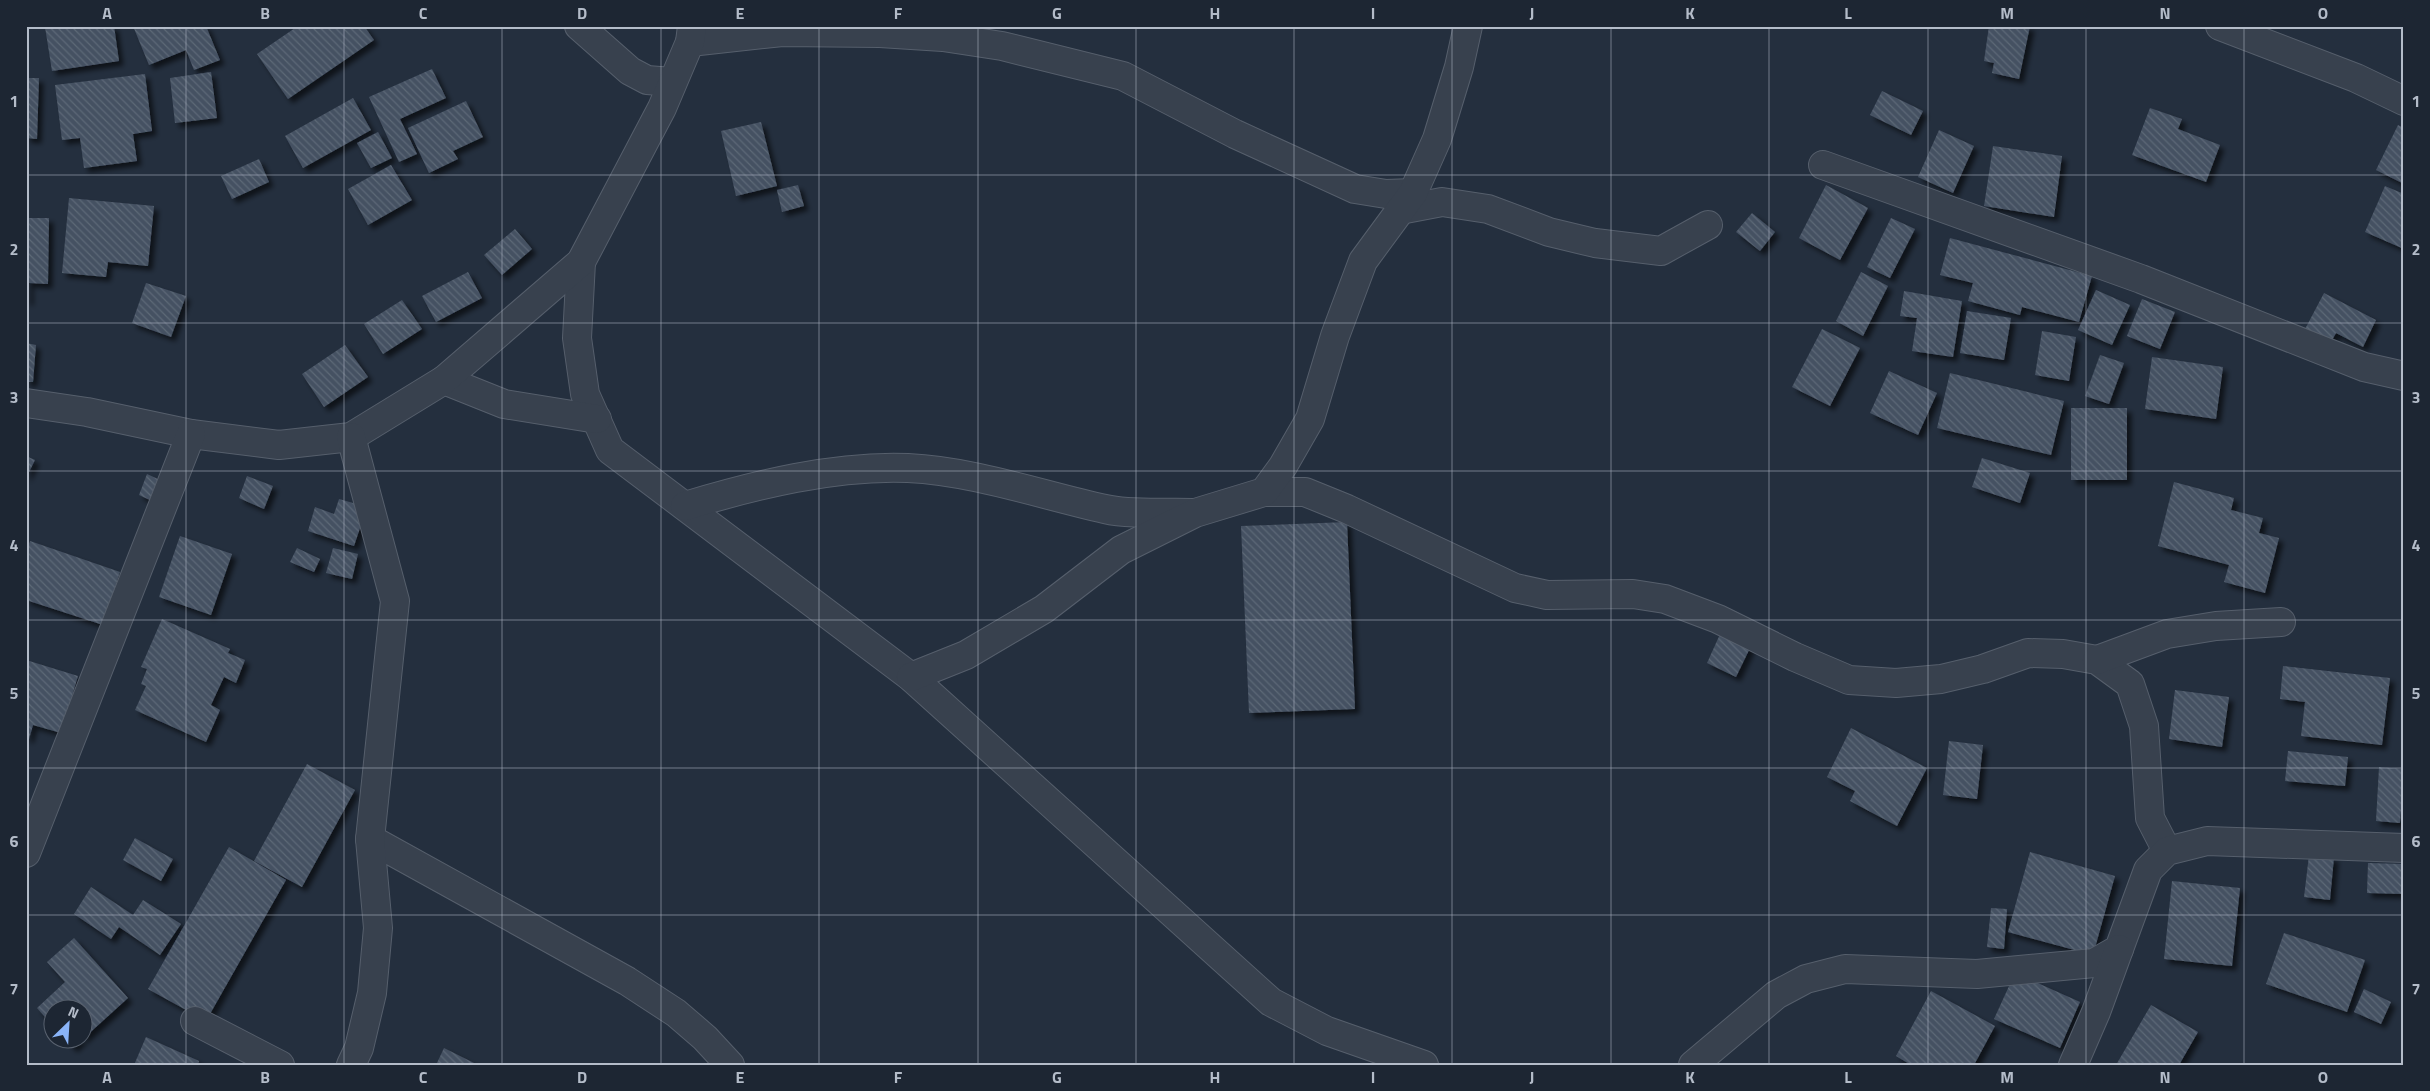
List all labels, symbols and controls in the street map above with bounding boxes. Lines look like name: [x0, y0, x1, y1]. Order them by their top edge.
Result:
text: A: [102, 1, 112, 25]
text: B: [260, 1, 270, 25]
text: C: [419, 1, 428, 25]
text: D: [577, 1, 587, 25]
text: E: [736, 1, 745, 25]
text: F: [894, 1, 903, 25]
text: G: [1052, 1, 1062, 25]
text: H: [1210, 1, 1220, 25]
text: I: [1371, 1, 1375, 25]
text: J: [1530, 1, 1534, 25]
text: K: [1685, 1, 1695, 25]
text: L: [1844, 1, 1852, 25]
text: M: [2000, 1, 2014, 25]
text: N: [2159, 1, 2171, 25]
text: O: [2318, 1, 2328, 25]
text: 1: [10, 89, 18, 113]
text: 1: [2412, 89, 2420, 113]
text: 2: [10, 237, 18, 261]
text: 2: [2412, 237, 2420, 261]
text: 3: [10, 385, 18, 409]
text: 3: [2412, 385, 2420, 409]
text: 4: [10, 533, 19, 557]
text: 4: [2412, 533, 2421, 557]
text: 5: [10, 681, 19, 705]
text: 5: [2412, 681, 2421, 705]
text: 6: [10, 829, 19, 853]
text: 6: [2412, 829, 2421, 853]
text: 7: [10, 977, 18, 1001]
text: 7: [2412, 977, 2420, 1001]
north arrow: [42, 998, 92, 1048]
text: N: [65, 1000, 83, 1023]
text: A: [102, 1065, 112, 1089]
text: B: [260, 1065, 270, 1089]
text: C: [419, 1065, 428, 1089]
text: D: [577, 1065, 587, 1089]
text: E: [736, 1065, 745, 1089]
text: F: [894, 1065, 903, 1089]
text: G: [1052, 1065, 1062, 1089]
text: H: [1210, 1065, 1220, 1089]
text: I: [1371, 1065, 1375, 1089]
text: J: [1530, 1065, 1534, 1089]
text: K: [1685, 1065, 1695, 1089]
text: L: [1844, 1065, 1852, 1089]
text: M: [2000, 1065, 2014, 1089]
text: N: [2159, 1065, 2171, 1089]
text: O: [2318, 1065, 2328, 1089]

